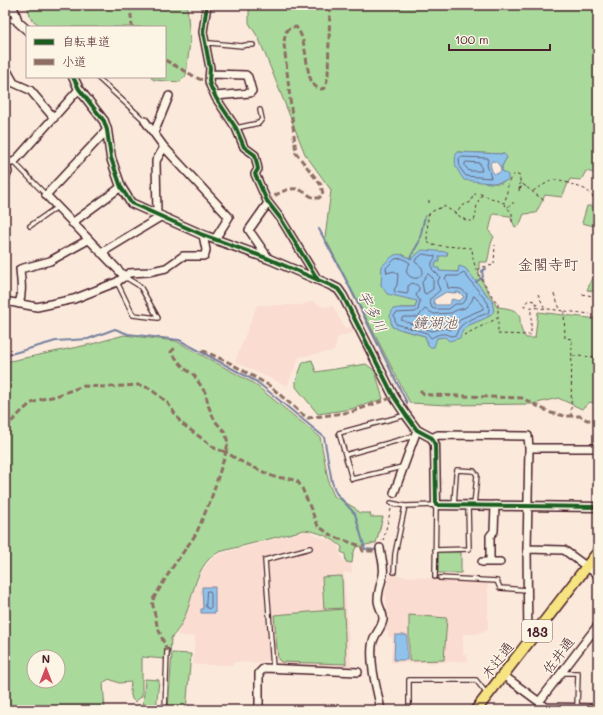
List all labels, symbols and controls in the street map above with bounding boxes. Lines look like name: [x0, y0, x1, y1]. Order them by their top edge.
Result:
legend: [26, 26, 166, 78]
scale bar: [449, 26, 550, 52]
text: 100 m: [455, 31, 489, 47]
text: 自転車道: [62, 33, 110, 49]
text: 小道: [62, 53, 86, 69]
district label: 金閣寺町: [518, 254, 579, 274]
water label: 宇多川: [354, 286, 392, 336]
water label: 鏡湖池: [412, 312, 458, 332]
road number: 183: [522, 620, 552, 642]
street label: 佐井通: [538, 633, 578, 677]
street label: 木辻通: [477, 638, 517, 682]
north arrow: [26, 649, 66, 689]
text: N: [42, 651, 50, 666]

